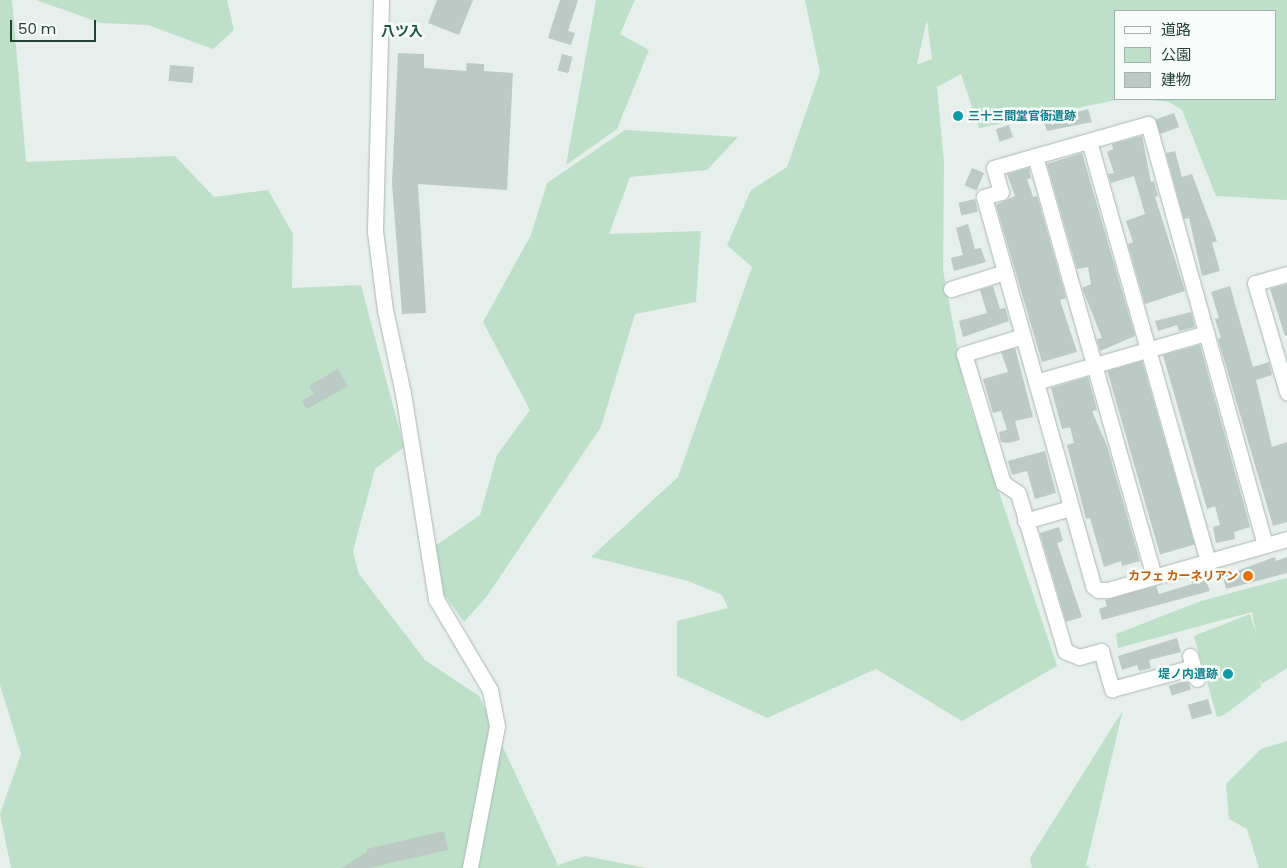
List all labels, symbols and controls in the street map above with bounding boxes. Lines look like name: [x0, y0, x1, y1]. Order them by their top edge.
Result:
scale bar: [12, 10, 99, 42]
legend: [1114, 10, 1277, 100]
text: 50 m: [18, 18, 56, 39]
text: 道路: [1161, 19, 1191, 40]
district label: 八ツ入: [381, 23, 423, 39]
text: 公園: [1161, 44, 1191, 65]
text: 建物: [1161, 69, 1191, 90]
place label: 三十三間堂官衙遺跡: [968, 109, 1076, 123]
marker: 三十三間堂官衙遺跡: [952, 110, 964, 122]
place label: カフェ カーネリアン: [1127, 569, 1238, 583]
marker: カフェ カーネリアン: [1242, 570, 1254, 582]
place label: 堤ノ内遺跡: [1158, 667, 1218, 681]
marker: 堤ノ内遺跡: [1222, 668, 1234, 680]

